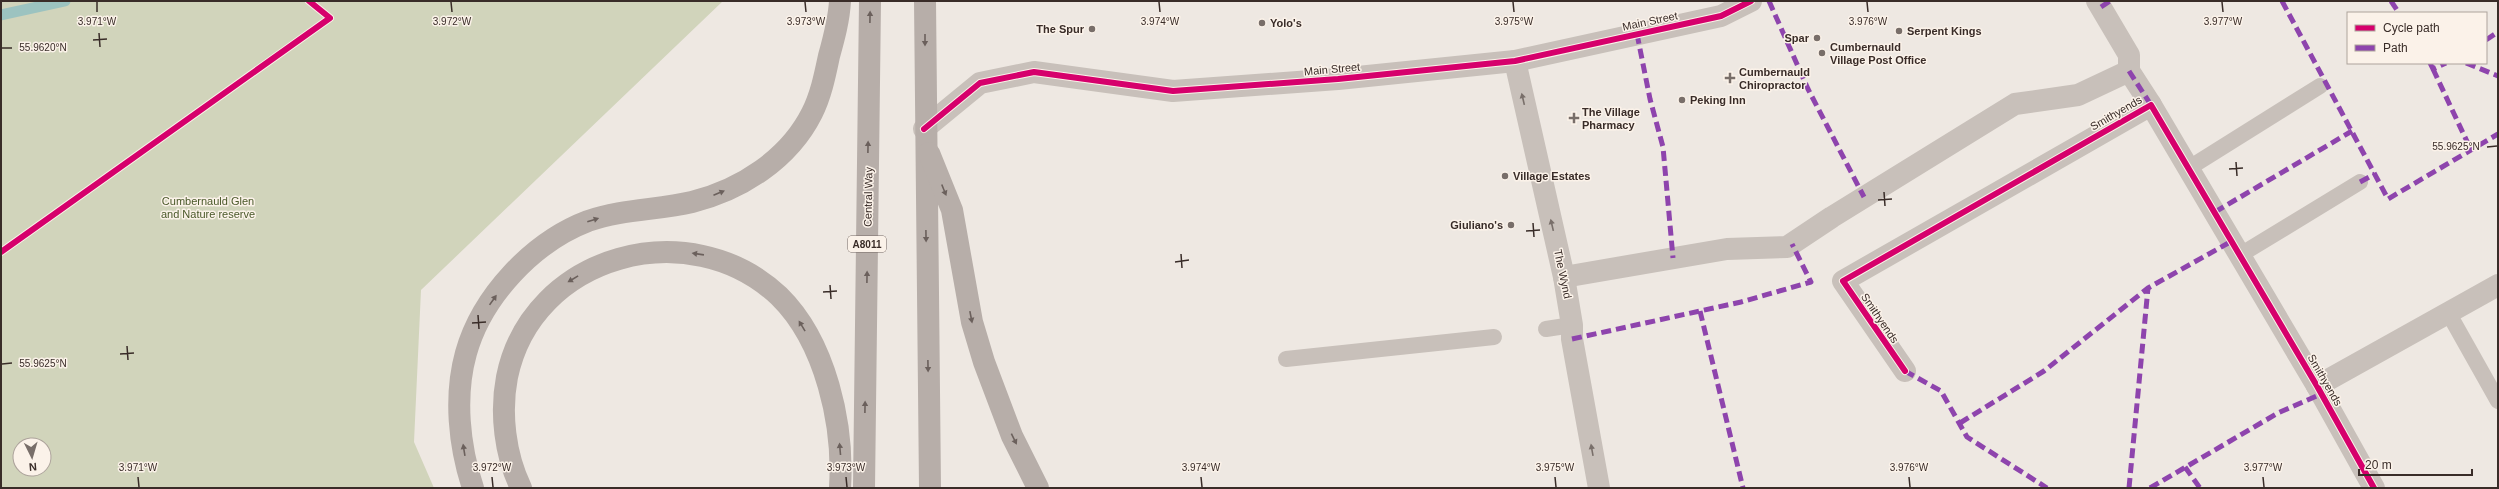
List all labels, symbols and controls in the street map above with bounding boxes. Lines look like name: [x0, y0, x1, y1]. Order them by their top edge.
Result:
street label: Main Street: [1621, 9, 1679, 33]
one-way arrow: [867, 10, 873, 23]
legend: [2347, 12, 2487, 64]
text: 3.971°W: [78, 16, 117, 27]
text: 3.972°W: [433, 16, 472, 27]
text: 3.973°W: [787, 16, 826, 27]
text: 3.974°W: [1141, 16, 1180, 27]
text: 3.975°W: [1495, 16, 1534, 27]
text: 3.976°W: [1849, 16, 1888, 27]
text: 3.977°W: [2204, 16, 2243, 27]
place label: Yolo's: [1270, 17, 1302, 29]
marker: Yolo's: [1257, 18, 1267, 28]
text: Cycle path: [2383, 21, 2440, 35]
place label: The Spur: [1036, 23, 1085, 35]
marker: The Spur: [1087, 24, 1097, 34]
place label: Serpent Kings: [1907, 25, 1982, 37]
marker: Serpent Kings: [1894, 26, 1904, 36]
place label: Spar: [1785, 32, 1810, 44]
marker: Spar: [1812, 33, 1822, 43]
one-way arrow: [922, 34, 928, 47]
place label: Cumbernauld Village Post Office: [1830, 41, 1926, 66]
text: Path: [2383, 41, 2408, 55]
text: 55.9620°N: [19, 42, 67, 53]
marker: Cumbernauld Village Post Office: [1817, 48, 1827, 58]
street label: Main Street: [1303, 61, 1361, 77]
place label: Cumbernauld Chiropractor: [1739, 66, 1810, 91]
marker: Cumbernauld Chiropractor: [1724, 72, 1736, 84]
one-way arrow: [1520, 92, 1526, 105]
street label: Smithyends: [2088, 93, 2144, 133]
place label: Peking Inn: [1690, 94, 1746, 106]
marker: Peking Inn: [1677, 95, 1687, 105]
place label: The Village Pharmacy: [1582, 106, 1640, 131]
marker: The Village Pharmacy: [1569, 113, 1579, 123]
one-way arrow: [865, 140, 871, 153]
text: 55.9625°N: [2432, 141, 2480, 152]
street label: Central Way: [861, 166, 875, 227]
place label: Village Estates: [1513, 170, 1590, 182]
marker: Village Estates: [1500, 171, 1510, 181]
one-way arrow: [942, 184, 948, 196]
one-way arrow: [714, 190, 726, 196]
park label: Cumbernauld Glen and Nature reserve: [161, 195, 255, 220]
one-way arrow: [587, 217, 599, 223]
place label: Giuliano's: [1450, 219, 1503, 231]
one-way arrow: [1549, 219, 1555, 232]
marker: Giuliano's: [1506, 220, 1516, 230]
one-way arrow: [923, 230, 929, 243]
road number: A8011: [848, 236, 886, 252]
street label: The Wynd: [1552, 248, 1574, 300]
one-way arrow: [692, 251, 704, 257]
one-way arrow: [863, 271, 870, 283]
one-way arrow: [567, 276, 579, 283]
street label: Smithyends: [1859, 291, 1901, 346]
one-way arrow: [489, 294, 497, 305]
one-way arrow: [969, 310, 975, 323]
one-way arrow: [798, 320, 805, 332]
street label: Smithyends: [2305, 352, 2345, 408]
text: 55.9625°N: [19, 358, 67, 369]
one-way arrow: [925, 360, 931, 373]
one-way arrow: [862, 400, 868, 413]
one-way arrow: [1011, 434, 1017, 445]
north arrow: [12, 437, 52, 477]
one-way arrow: [837, 443, 844, 455]
one-way arrow: [1589, 443, 1595, 456]
one-way arrow: [461, 444, 467, 456]
scale bar: [2359, 451, 2472, 477]
text: 20 m: [2365, 458, 2392, 472]
text: N: [28, 461, 37, 473]
text: 3.971°W: [119, 462, 158, 473]
text: 3.972°W: [473, 462, 512, 473]
text: 3.973°W: [827, 462, 866, 473]
text: 3.974°W: [1182, 462, 1221, 473]
text: 3.975°W: [1536, 462, 1575, 473]
text: 3.976°W: [1890, 462, 1929, 473]
text: 3.977°W: [2244, 462, 2283, 473]

